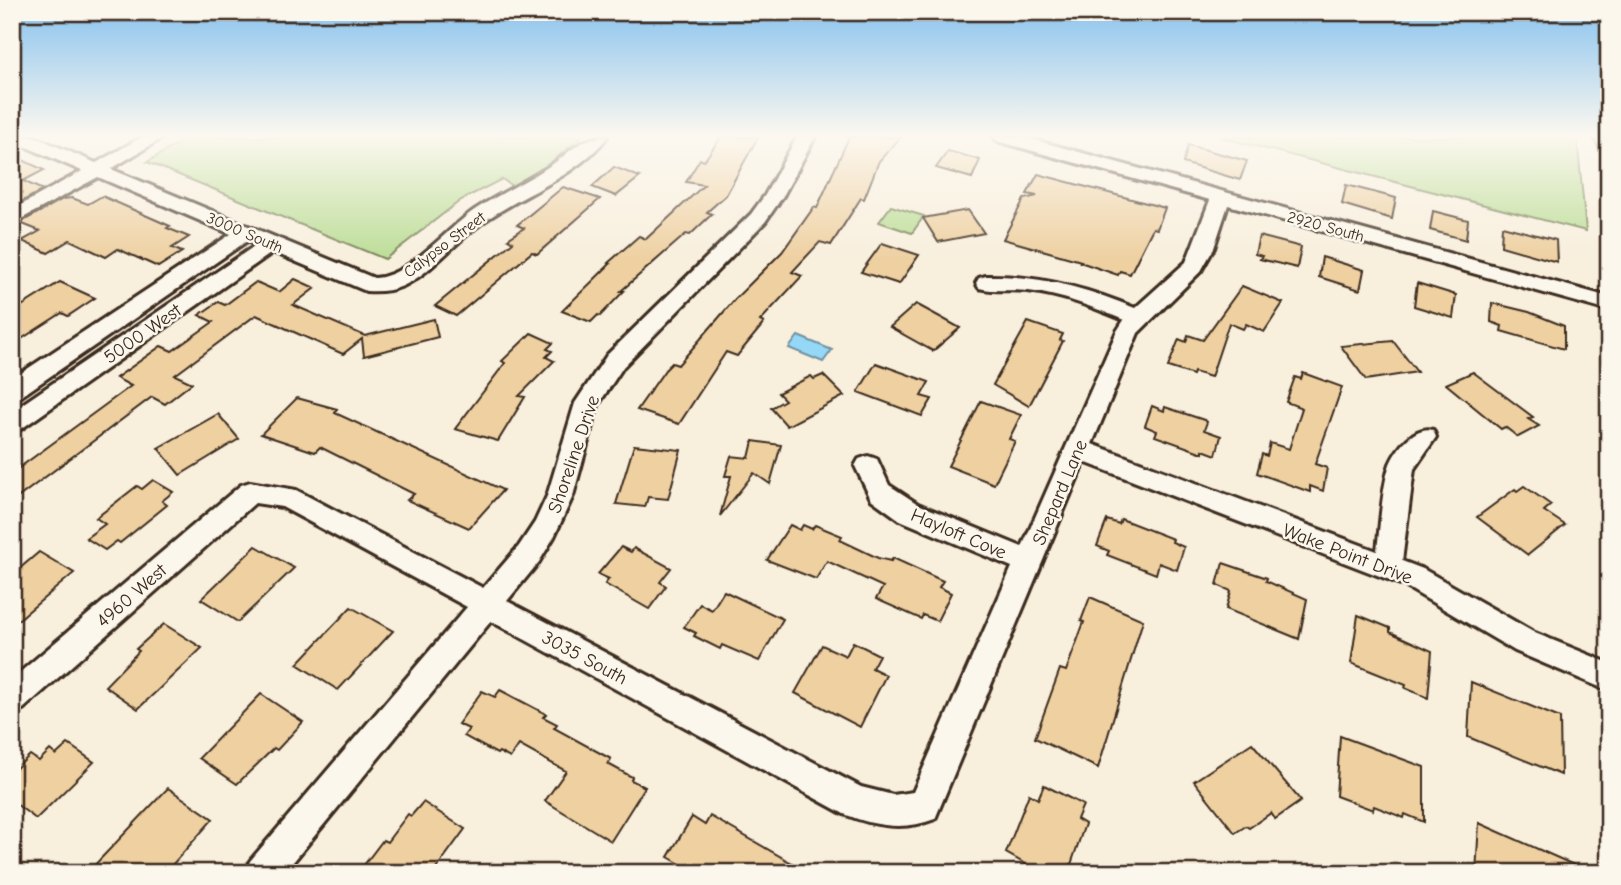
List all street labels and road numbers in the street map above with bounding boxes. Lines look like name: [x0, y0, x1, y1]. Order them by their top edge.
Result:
street label: Calypso Street: [400, 208, 489, 281]
street label: 2920 South: [1285, 208, 1366, 246]
street label: 3000 South: [204, 209, 286, 257]
street label: 5000 West: [100, 299, 186, 368]
street label: Shoreline Drive: [543, 393, 604, 516]
street label: Shepard Lane: [1028, 436, 1092, 548]
street label: Hayloft Cove: [907, 504, 1010, 564]
street label: Wake Point Drive: [1280, 519, 1416, 589]
street label: 4960 West: [92, 559, 172, 632]
street label: 3035 South: [538, 626, 631, 689]

